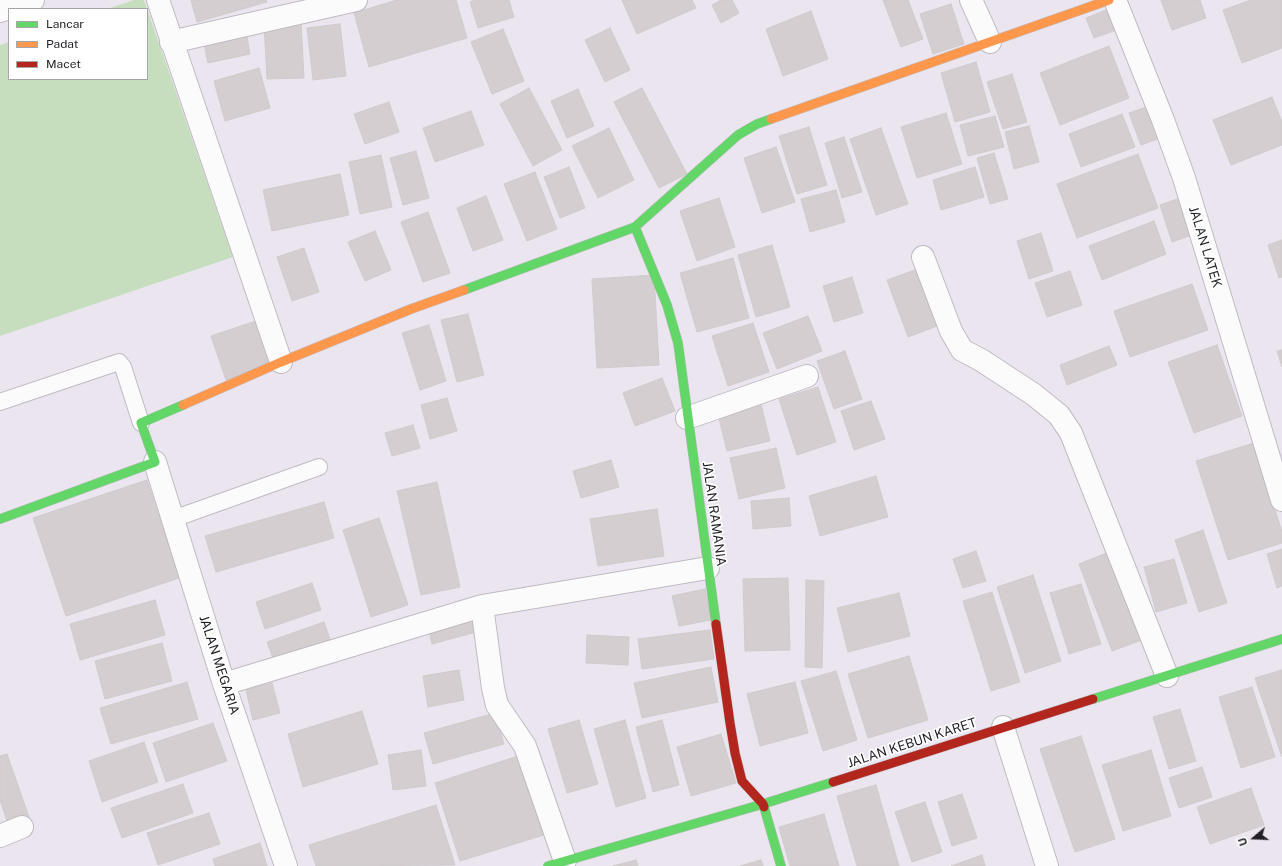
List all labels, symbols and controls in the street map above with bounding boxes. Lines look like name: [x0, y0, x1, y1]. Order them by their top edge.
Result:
legend: [8, 8, 148, 80]
text: Lancar: [46, 17, 84, 31]
text: Padat: [46, 37, 78, 51]
text: Macet: [46, 57, 81, 71]
street label: JALAN LATEK: [1185, 204, 1225, 290]
street label: JALAN RAMANIA: [699, 461, 729, 567]
street label: JALAN MEGARIA: [196, 613, 242, 717]
street label: JALAN KEBUN KARET: [846, 715, 978, 771]
north arrow: [1234, 818, 1274, 858]
text: U: [1236, 836, 1250, 848]

